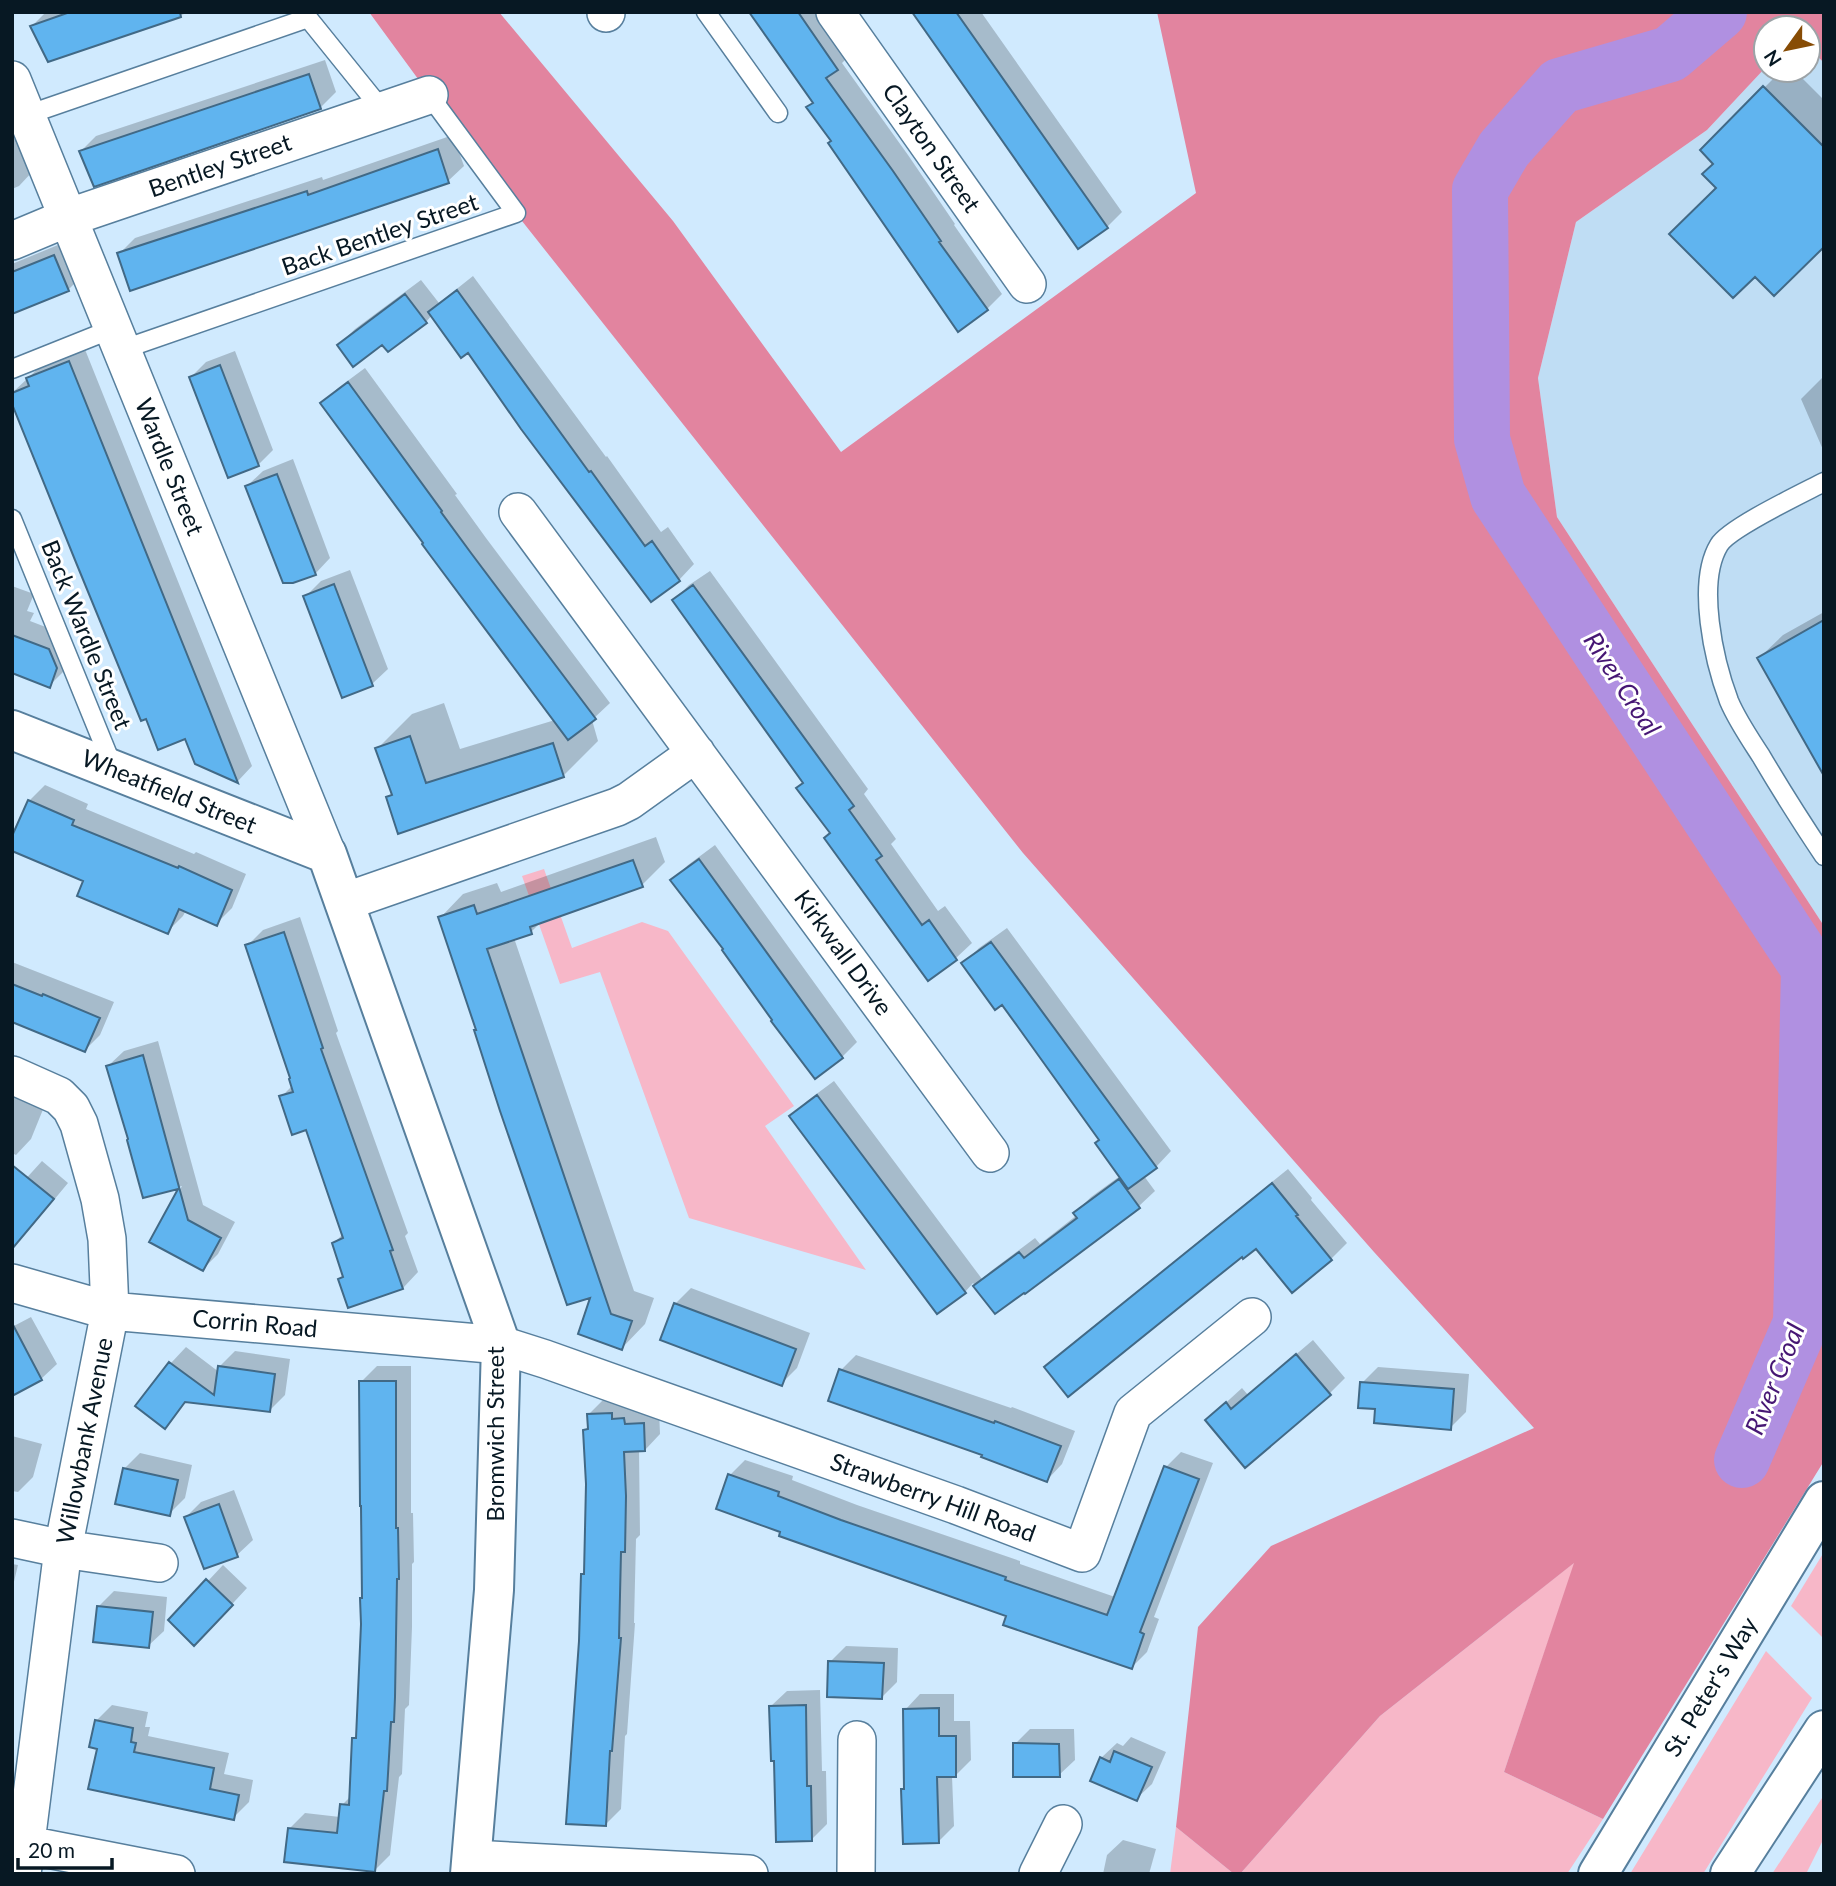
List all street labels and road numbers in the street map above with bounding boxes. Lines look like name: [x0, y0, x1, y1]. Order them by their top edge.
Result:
street label: Clayton Street: [877, 77, 988, 217]
street label: Bentley Street: [144, 126, 295, 203]
street label: Back Bentley Street: [277, 186, 482, 281]
street label: Wardle Street: [130, 394, 211, 539]
street label: Back Wardle Street: [36, 536, 139, 734]
street label: Wheatfield Street: [78, 742, 262, 839]
street label: Kirkwall Drive: [789, 884, 899, 1020]
street label: Corrin Road: [191, 1303, 319, 1342]
street label: Willowbank Avenue: [49, 1335, 118, 1546]
street label: Bromwich Street: [480, 1346, 509, 1522]
street label: Strawberry Hill Road: [827, 1446, 1040, 1547]
street label: St. Peter's Way: [1657, 1611, 1763, 1761]

